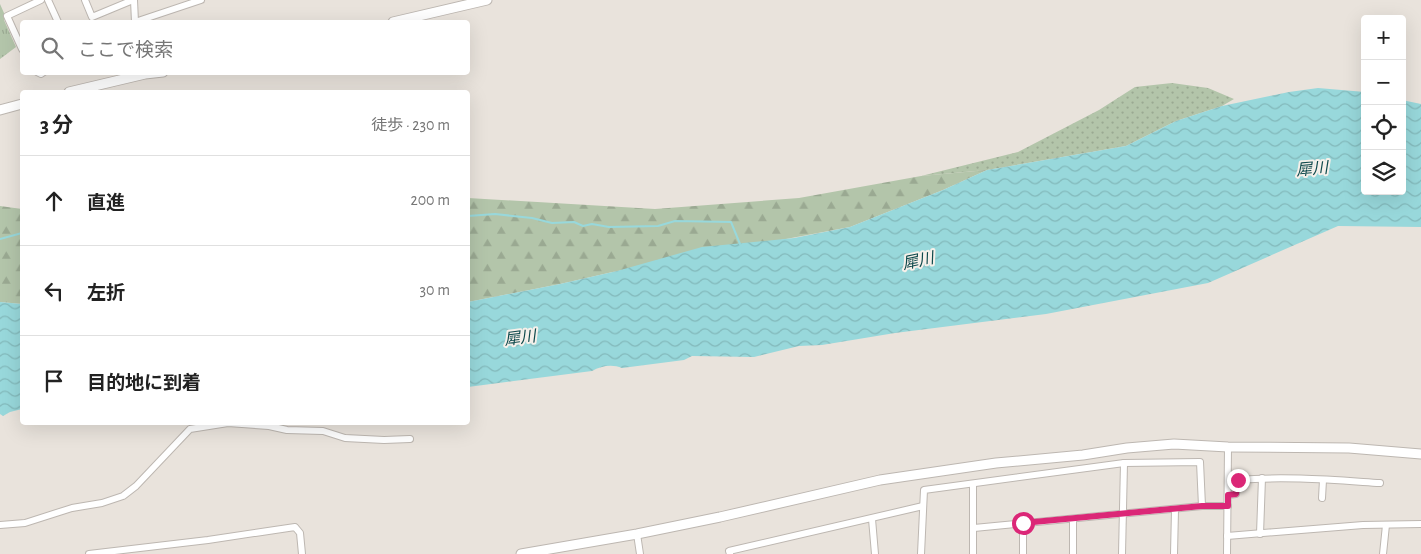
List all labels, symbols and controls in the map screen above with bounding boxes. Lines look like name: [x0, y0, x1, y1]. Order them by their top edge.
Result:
map controls: [1361, 15, 1406, 195]
button: +: [1361, 15, 1406, 60]
search box: [20, 20, 470, 75]
icon: search: [38, 34, 66, 62]
text: ここで検索: [78, 41, 173, 60]
button: −: [1361, 60, 1406, 105]
button: locate: [1361, 105, 1406, 150]
text: 3 分: [40, 115, 73, 136]
text: 徒歩 · 230 m: [371, 117, 450, 133]
button: layers: [1361, 150, 1406, 195]
water label: 犀川: [1295, 159, 1331, 178]
icon: ahead: [40, 187, 68, 215]
text: 200 m: [410, 192, 450, 208]
text: 直進: [87, 194, 125, 213]
water label: 犀川: [901, 249, 937, 272]
icon: left: [40, 277, 68, 305]
text: 30 m: [420, 282, 450, 298]
text: 左折: [87, 284, 125, 303]
water label: 犀川: [503, 328, 539, 348]
icon: arrive: [40, 367, 68, 395]
text: 目的地に到着: [87, 374, 201, 393]
route end: [1227, 469, 1250, 492]
route start: [1012, 512, 1035, 535]

